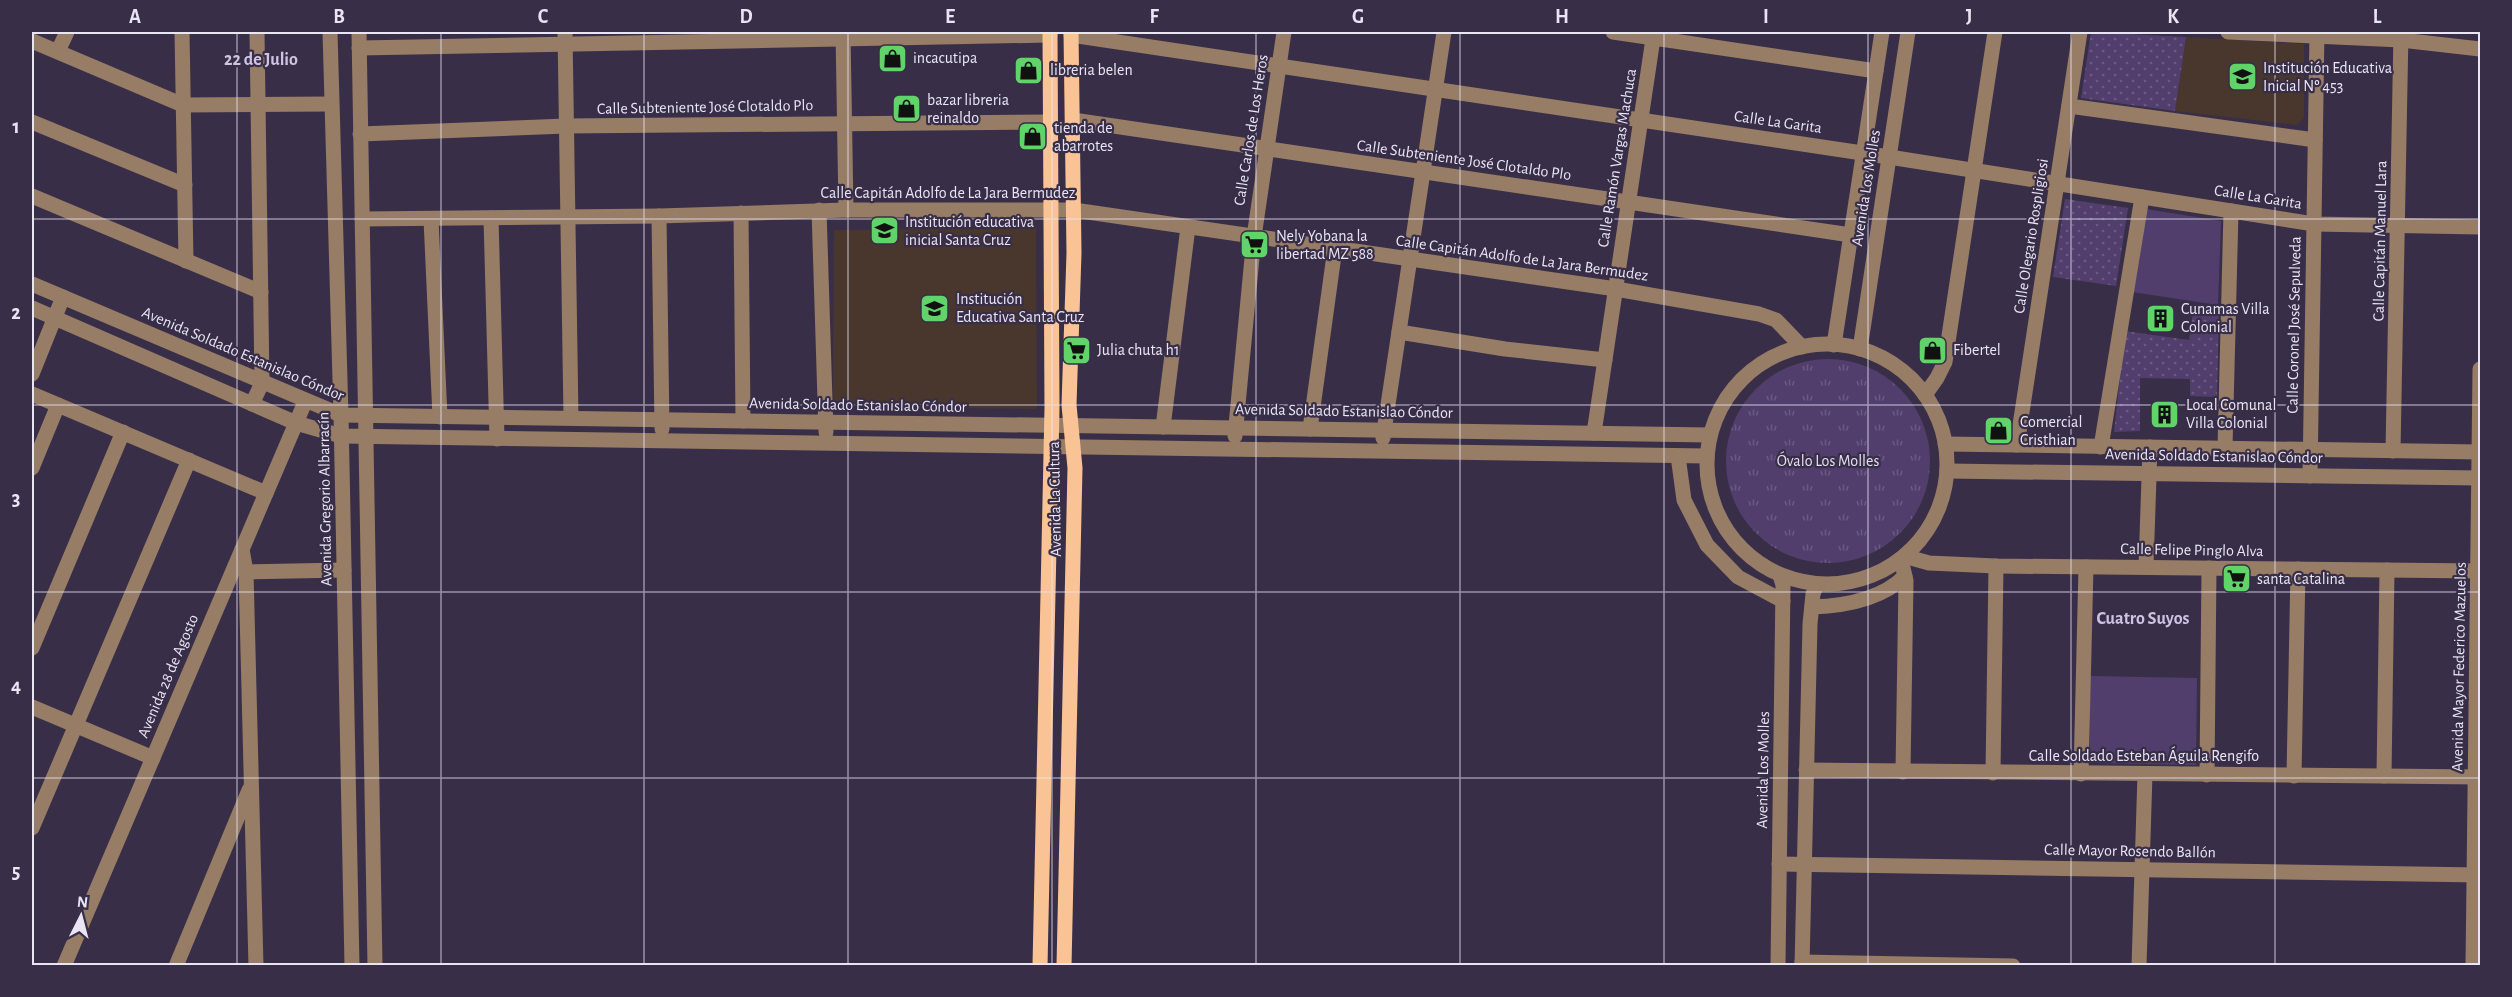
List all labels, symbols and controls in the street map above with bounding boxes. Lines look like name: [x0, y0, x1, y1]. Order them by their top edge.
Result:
text: A: [129, 7, 141, 27]
text: B: [333, 7, 345, 27]
text: C: [538, 7, 549, 27]
text: D: [739, 7, 753, 27]
text: E: [945, 7, 955, 27]
text: F: [1149, 7, 1159, 27]
text: G: [1352, 7, 1364, 27]
text: H: [1555, 7, 1569, 27]
text: I: [1763, 7, 1769, 27]
text: J: [1966, 7, 1972, 27]
text: K: [2167, 7, 2179, 27]
text: L: [2373, 7, 2382, 27]
shop icon: incacutipa: [876, 42, 908, 74]
place label: incacutipa: [913, 50, 977, 66]
district label: 22 de Julio: [224, 51, 298, 69]
street label: Calle Carlos de Los Heros: [1231, 53, 1271, 207]
shop icon: libreria belen: [1013, 54, 1045, 86]
place label: Institución Educativa Inicial Nº 453: [2263, 60, 2392, 94]
school or university icon: Institución Educativa Inicial Nº 453: [2226, 61, 2258, 93]
place label: libreria belen: [1050, 62, 1133, 78]
street label: Calle Ramón Vargas Machuca: [1595, 67, 1639, 249]
place label: bazar libreria reinaldo: [927, 92, 1009, 126]
shop icon: bazar libreria reinaldo: [890, 93, 922, 125]
street label: Calle Subteniente José Clotaldo Plo: [597, 97, 813, 117]
street label: Calle La Garita: [1733, 108, 1823, 136]
text: 1: [12, 117, 20, 137]
place label: tienda de abarrotes: [1054, 120, 1113, 154]
shop icon: tienda de abarrotes: [1017, 121, 1049, 153]
street label: Avenida Los Molles: [1849, 129, 1883, 247]
street label: Calle Subteniente José Clotaldo Plo: [1356, 137, 1572, 183]
street label: Calle Olegario Rospligiosi: [2011, 157, 2051, 315]
street label: Calle Capitán Manuel Lara: [2371, 160, 2389, 322]
street label: Calle La Garita: [2213, 182, 2303, 212]
street label: Calle Capitán Adolfo de La Jara Bermudez: [821, 185, 1076, 201]
place label: Institución educativa inicial Santa Cruz: [905, 214, 1034, 248]
school or university icon: Institución educativa inicial Santa Cruz: [868, 215, 900, 247]
place label: Nely Yobana la libertad MZ 588: [1276, 228, 1374, 262]
supermarket icon: Nely Yobana la libertad MZ 588: [1239, 229, 1271, 261]
street label: Calle Capitán Adolfo de La Jara Bermudez: [1395, 232, 1650, 284]
street label: Calle Coronel José Sepulveda: [2284, 236, 2304, 414]
place label: Institución Educativa Santa Cruz: [956, 291, 1085, 325]
school or university icon: Institución Educativa Santa Cruz: [919, 292, 951, 324]
place label: Cunamas Villa Colonial: [2181, 301, 2270, 335]
building icon: Cunamas Villa Colonial: [2144, 302, 2176, 334]
text: 2: [11, 303, 21, 323]
street label: Avenida Soldado Estanislao Cóndor: [140, 304, 347, 404]
supermarket icon: Julia chuta h1: [1060, 334, 1092, 366]
shop icon: Fibertel: [1916, 334, 1948, 366]
place label: Julia chuta h1: [1097, 342, 1179, 358]
place label: Fibertel: [1953, 342, 2001, 358]
street label: Avenida Soldado Estanislao Cóndor: [749, 395, 968, 415]
place label: Local Comunal Villa Colonial: [2186, 397, 2276, 431]
building icon: Local Comunal Villa Colonial: [2149, 398, 2181, 430]
street label: Avenida Soldado Estanislao Cóndor: [1235, 401, 1454, 421]
street label: Avenida Gregorio Albarracín: [315, 412, 335, 586]
place label: Comercial Cristhian: [2020, 414, 2082, 448]
shop icon: Comercial Cristhian: [1983, 415, 2015, 447]
street label: Avenida La Cultura: [1046, 441, 1064, 557]
street label: Avenida Soldado Estanislao Cóndor: [2105, 446, 2324, 466]
park label: Óvalo Los Molles: [1777, 451, 1879, 469]
text: 3: [12, 489, 20, 509]
street label: Calle Felipe Pinglo Alva: [2120, 541, 2264, 559]
street label: Avenida Mayor Federico Mazuelos: [2449, 562, 2470, 772]
supermarket icon: santa Catalina: [2220, 563, 2252, 595]
place label: santa Catalina: [2257, 571, 2345, 587]
district label: Cuatro Suyos: [2097, 610, 2190, 628]
street label: Avenida 28 de Agosto: [135, 612, 201, 740]
text: 4: [11, 676, 21, 696]
street label: Avenida Los Molles: [1754, 711, 1772, 829]
street label: Calle Soldado Esteban Águila Rengifo: [2029, 746, 2259, 764]
street label: Calle Mayor Rosendo Ballón: [2044, 842, 2216, 861]
text: 5: [12, 862, 20, 882]
north arrow: [51, 886, 111, 946]
text: N: [76, 894, 89, 911]

